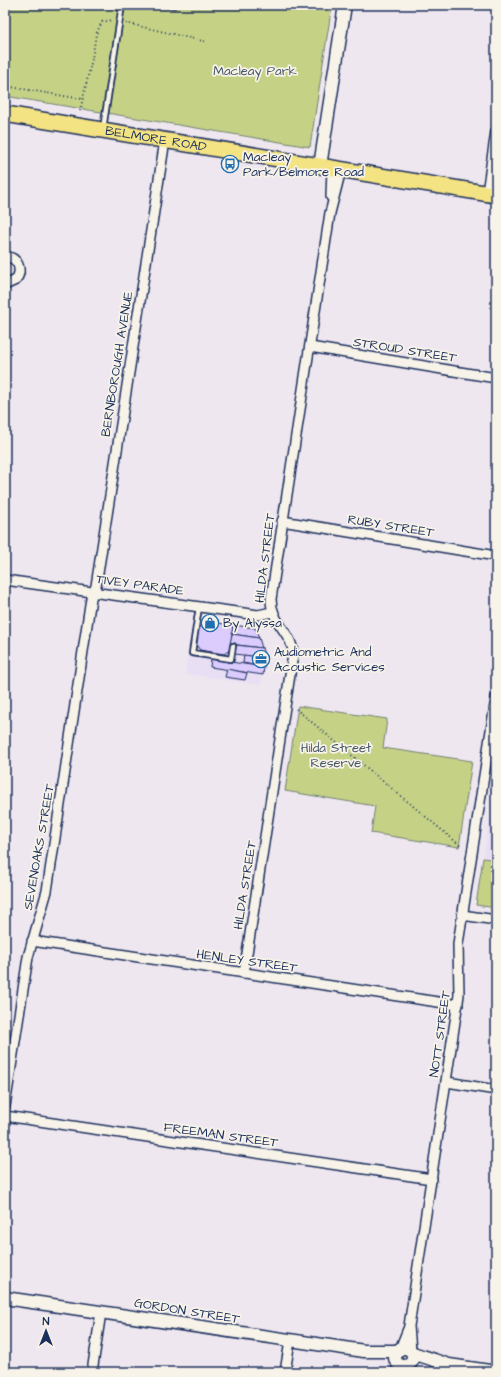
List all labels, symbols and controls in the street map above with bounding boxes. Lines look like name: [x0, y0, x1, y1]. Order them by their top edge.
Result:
park label: Macleay Park: [213, 62, 297, 81]
street label: BELMORE ROAD: [104, 122, 209, 156]
place label: Macleay Park/Belmore Road: [243, 148, 364, 181]
bus stop icon: Macleay Park/Belmore Road: [220, 154, 240, 174]
street label: BERNBOROUGH AVENUE: [97, 290, 137, 438]
street label: STROUD STREET: [352, 333, 459, 367]
street label: RUBY STREET: [347, 510, 436, 542]
street label: HILDA STREET: [251, 511, 280, 604]
street label: TIVEY PARADE: [95, 570, 185, 600]
shop icon: By Alyssa: [200, 613, 220, 633]
place label: By Alyssa: [223, 614, 282, 633]
place label: Audiometric And Acoustic Services: [274, 643, 385, 676]
office icon: Audiometric And Acoustic Services: [251, 649, 271, 669]
park label: Hilda Street Reserve: [301, 739, 372, 772]
street label: SEVENOAKS STREET: [19, 782, 59, 911]
street label: HILDA STREET: [229, 838, 261, 931]
street label: HENLEY STREET: [195, 945, 300, 977]
street label: NOTT STREET: [425, 989, 455, 1079]
street label: FREEMAN STREET: [163, 1118, 280, 1152]
street label: GORDON STREET: [133, 1294, 242, 1328]
north arrow: [26, 1311, 66, 1351]
text: N: [43, 1314, 50, 1329]

